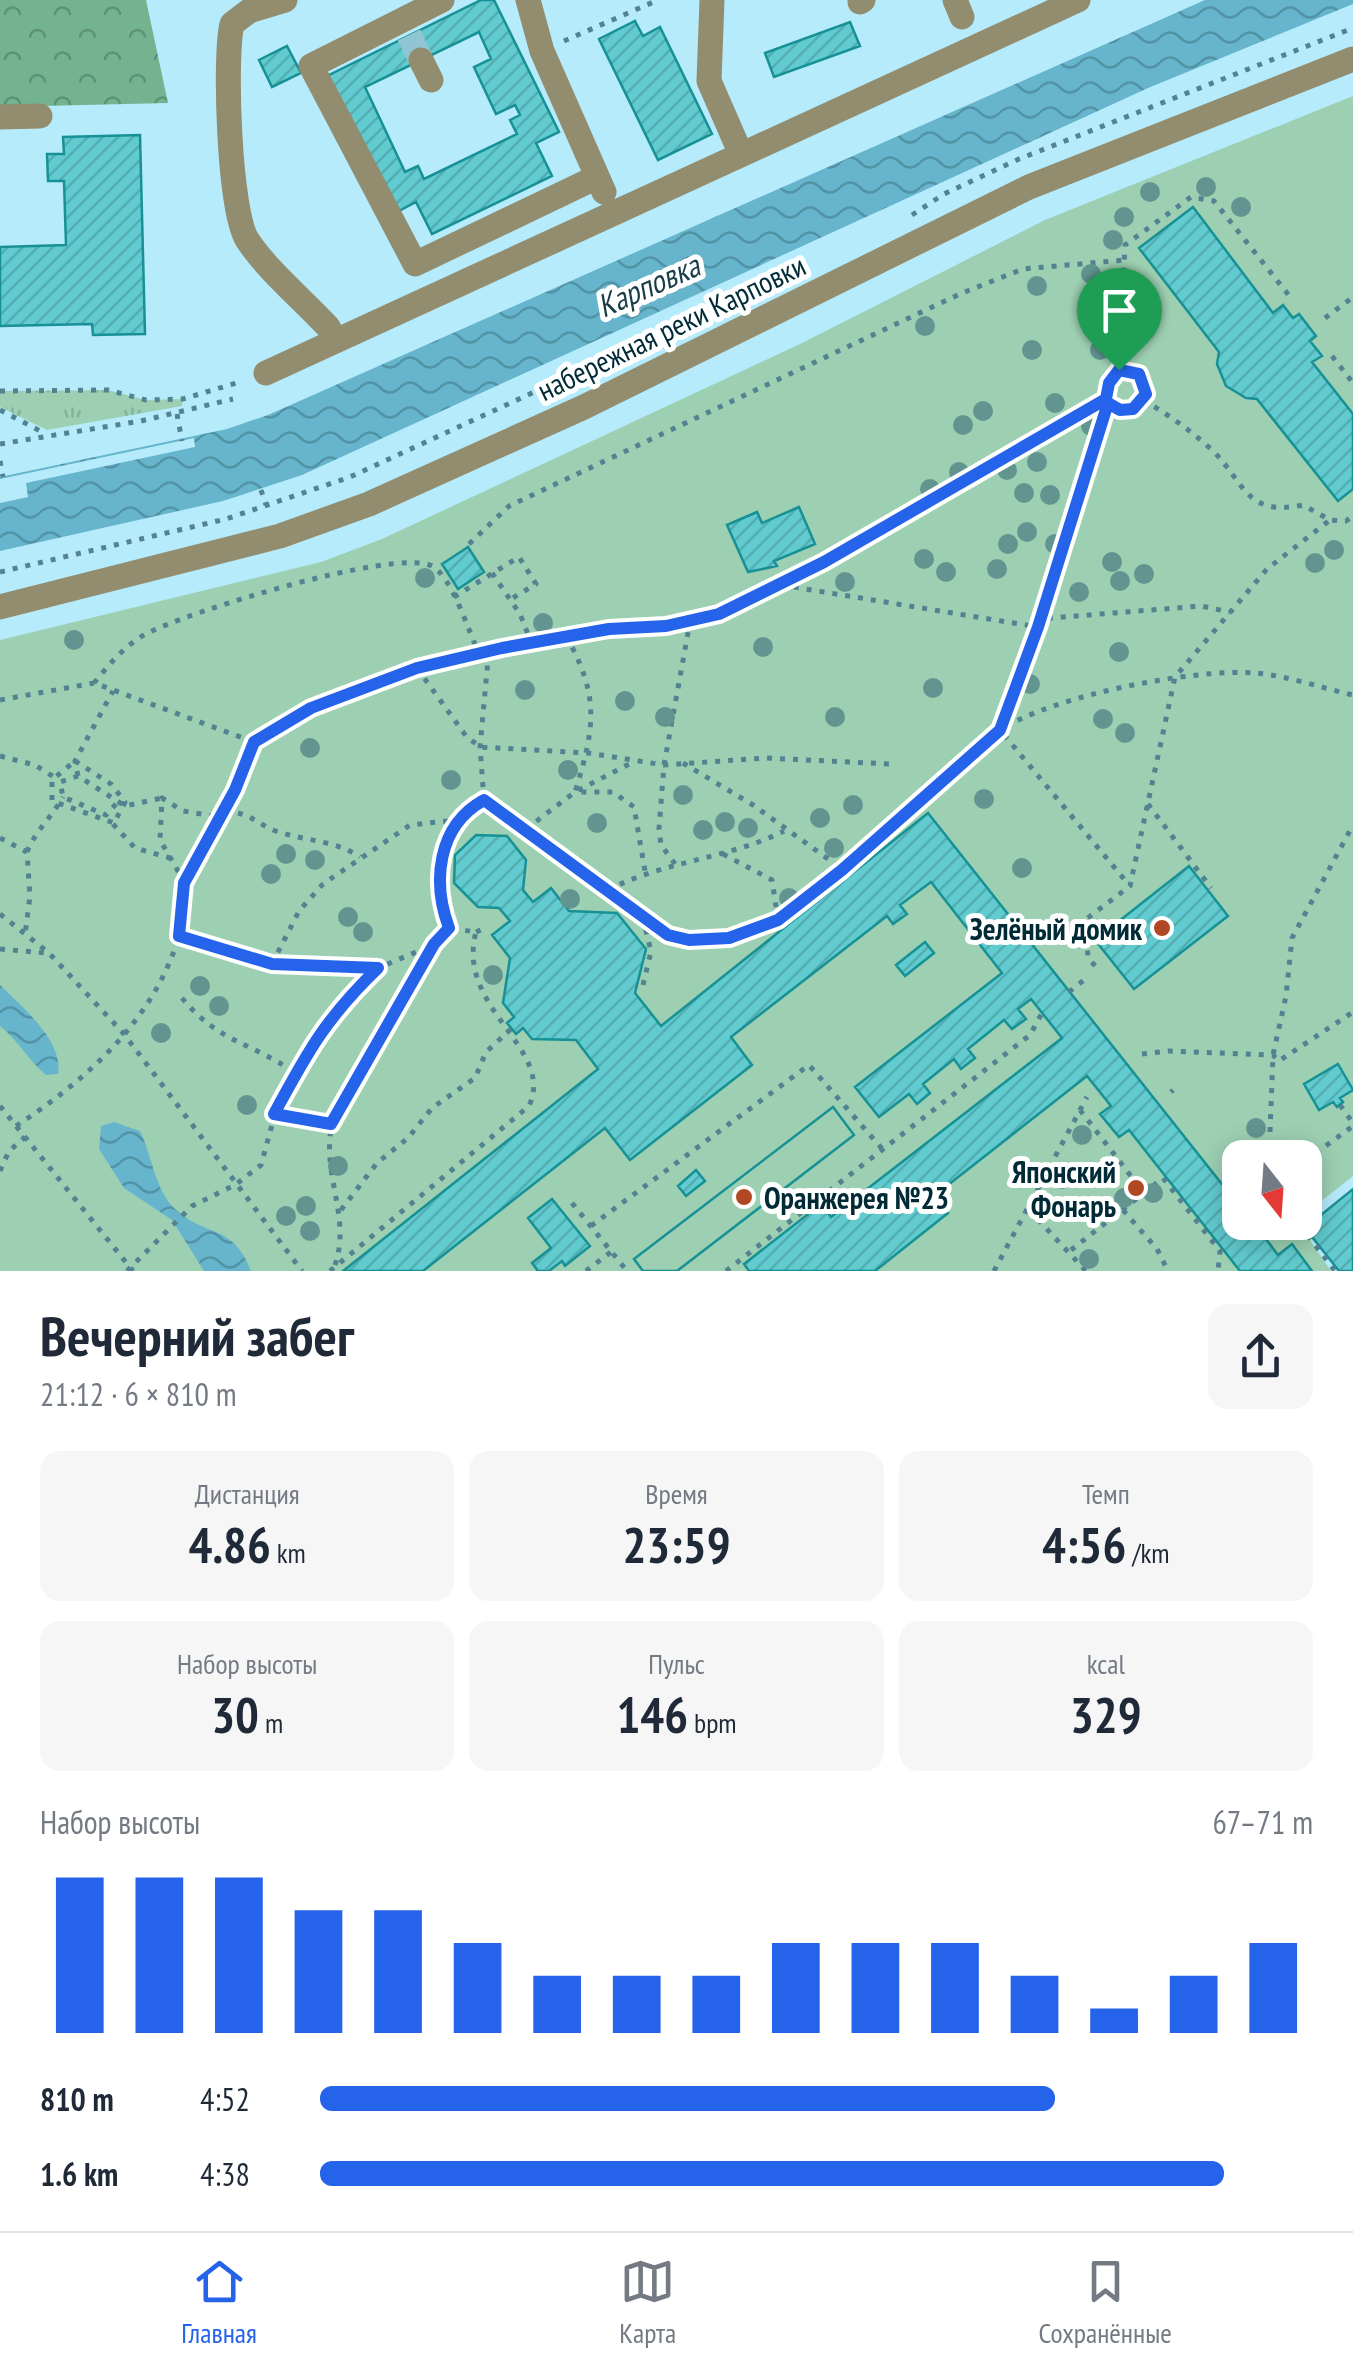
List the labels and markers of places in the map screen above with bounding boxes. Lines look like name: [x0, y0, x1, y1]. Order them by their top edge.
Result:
pin: [1077, 268, 1162, 371]
place label: Зелёный домик: [970, 909, 1143, 948]
marker: Зелёный домик: [1151, 917, 1173, 939]
place label: Японский Фонарь: [1012, 1152, 1116, 1225]
marker: Японский Фонарь: [1125, 1177, 1147, 1199]
place label: Оранжерея №23: [764, 1178, 949, 1217]
marker: Оранжерея №23: [733, 1186, 755, 1208]

